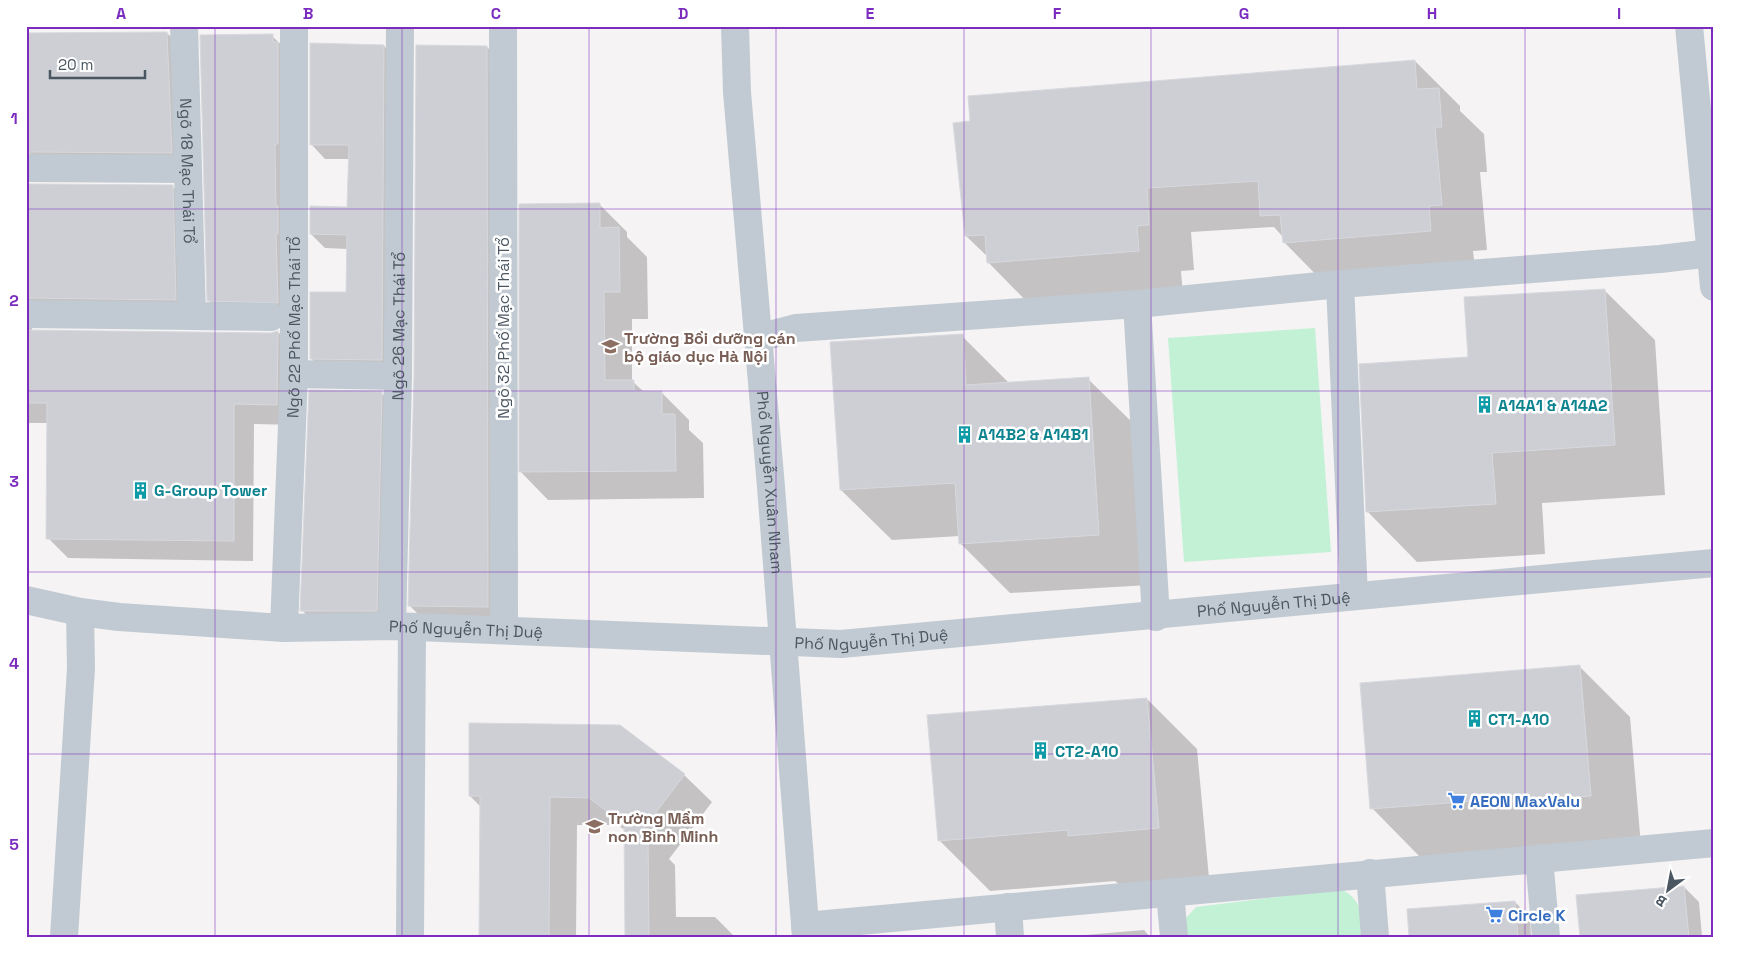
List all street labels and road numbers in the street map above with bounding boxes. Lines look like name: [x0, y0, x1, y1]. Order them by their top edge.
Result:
street label: Ngõ 18 Mạc Thái Tổ: [175, 98, 201, 244]
street label: Ngõ 22 Phố Mạc Thái Tổ: [282, 236, 305, 418]
street label: Ngõ 32 Phố Mạc Thái Tổ: [493, 237, 514, 419]
street label: Ngõ 26 Mạc Thái Tổ: [387, 252, 409, 401]
street label: Phố Nguyễn Xuân Nham: [752, 390, 788, 575]
street label: Phố Nguyễn Thị Duệ: [1196, 586, 1351, 621]
street label: Phố Nguyễn Thị Duệ: [388, 615, 543, 643]
street label: Phố Nguyễn Thị Duệ: [794, 624, 949, 655]

